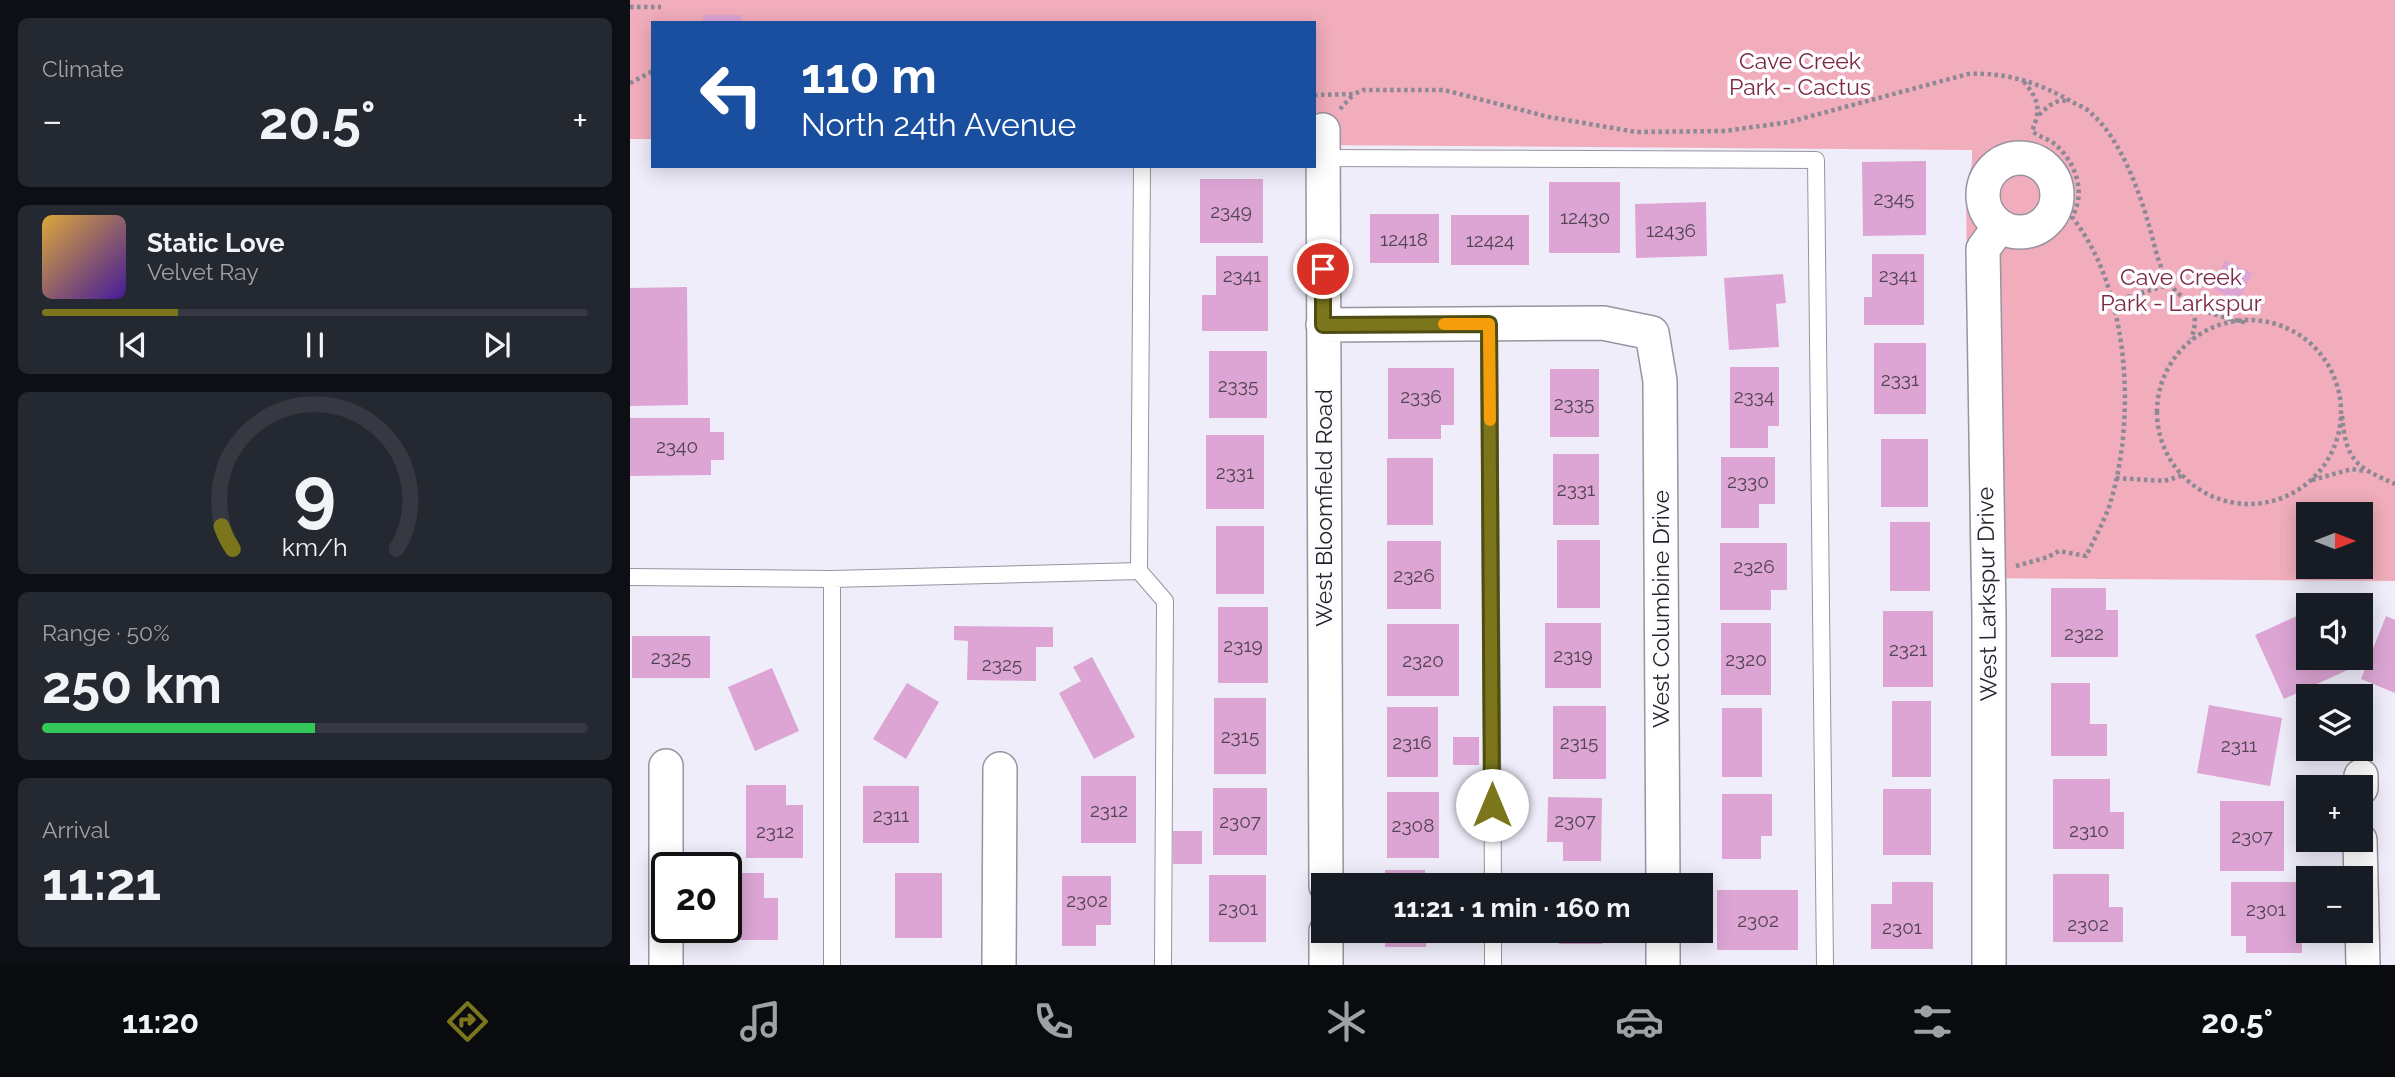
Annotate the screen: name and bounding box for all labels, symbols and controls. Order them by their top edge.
text: 110 m [801,47,937,104]
park label: Cave Creek Park - Cactus [1729,47,1871,100]
icon: left [686,49,777,140]
text: Climate [42,55,124,82]
text: 20.5° [259,90,376,151]
text: − [42,98,62,143]
text: + [572,98,588,143]
text: North 24th Avenue [801,106,1076,143]
house number: 2345 [1874,187,1914,209]
house number: 2349 [1210,200,1252,222]
house number: 12430 [1560,206,1610,228]
house number: 12436 [1646,219,1696,241]
text: Static Love [147,228,285,258]
house number: 12418 [1380,228,1428,250]
house number: 12424 [1466,229,1514,251]
pin [1293,239,1353,299]
icon: arrive [1304,250,1342,288]
text: Velvet Ray [147,258,259,285]
park label: Cave Creek Park - Larkspur [2100,263,2262,316]
house number: 2341 [1223,264,1261,286]
house number: 2341 [1879,264,1917,286]
icon: previous [114,326,152,364]
icon: pause [296,326,334,364]
icon: next [478,326,516,364]
house number: 2331 [1881,368,1919,390]
house number: 2335 [1218,374,1258,396]
house number: 2336 [1400,385,1442,407]
house number: 2334 [1734,385,1774,407]
street label: West Bloomfield Road [1310,389,1337,627]
house number: 2335 [1554,392,1594,414]
house number: 2340 [656,435,698,457]
text: 9 [294,451,336,536]
house number: 2331 [1216,461,1254,483]
house number: 2330 [1727,470,1769,492]
house number: 2331 [1557,478,1595,500]
street label: West Larkspur Drive [1971,487,2002,701]
street label: West Columbine Drive [1647,490,1674,728]
north arrow [2296,502,2373,579]
map controls [2296,502,2373,943]
text: km/h [282,531,348,561]
house number: 2326 [1733,555,1775,577]
house number: 2326 [1393,564,1435,586]
button: sound [2296,593,2373,670]
text: Range · 50% [42,619,170,646]
house number: 2322 [2064,622,2104,644]
house number: 2319 [1223,634,1263,656]
house number: 2321 [1889,638,1927,660]
house number: 2319 [1553,644,1593,666]
house number: 2325 [651,646,691,668]
house number: 2320 [1725,648,1767,670]
house number: 2320 [1402,649,1444,671]
house number: 2325 [982,653,1022,675]
text: 250 km [42,654,222,715]
button: layers [2296,684,2373,761]
house number: 2315 [1221,725,1259,747]
house number: 2316 [1392,731,1432,753]
house number: 2315 [1560,731,1598,753]
house number: 2311 [2221,734,2257,756]
position arrow [1455,768,1529,842]
button: + [2296,775,2373,852]
house number: 2312 [1090,799,1128,821]
house number: 2311 [873,804,909,826]
house number: 2307 [1554,809,1596,831]
house number: 2307 [1219,810,1261,832]
house number: 2308 [1392,814,1434,836]
text: Arrival [42,816,109,843]
house number: 2310 [2069,819,2109,841]
house number: 2312 [756,820,794,842]
house number: 2307 [2231,825,2273,847]
text: 11:21 [42,851,161,912]
speed limit sign: 20 [651,852,742,943]
button: − [2296,866,2373,943]
house number: 2302 [1066,889,1108,911]
text: 11:21 · 1 min · 160 m [1394,893,1630,923]
house number: 2301 [1218,897,1258,919]
house number: 2301 [2246,898,2286,920]
house number: 2302 [1737,909,1779,931]
house number: 2302 [2067,913,2109,935]
house number: 2301 [1882,916,1922,938]
icon: directions [443,997,492,1046]
icon: music [736,997,785,1046]
icon: phone [1029,997,1078,1046]
icon: climate [1322,997,1371,1046]
icon: car [1615,997,1664,1046]
icon: filters [1908,997,1957,1046]
text: 11:20 [122,1003,199,1040]
text: 20.5° [2201,1003,2273,1040]

